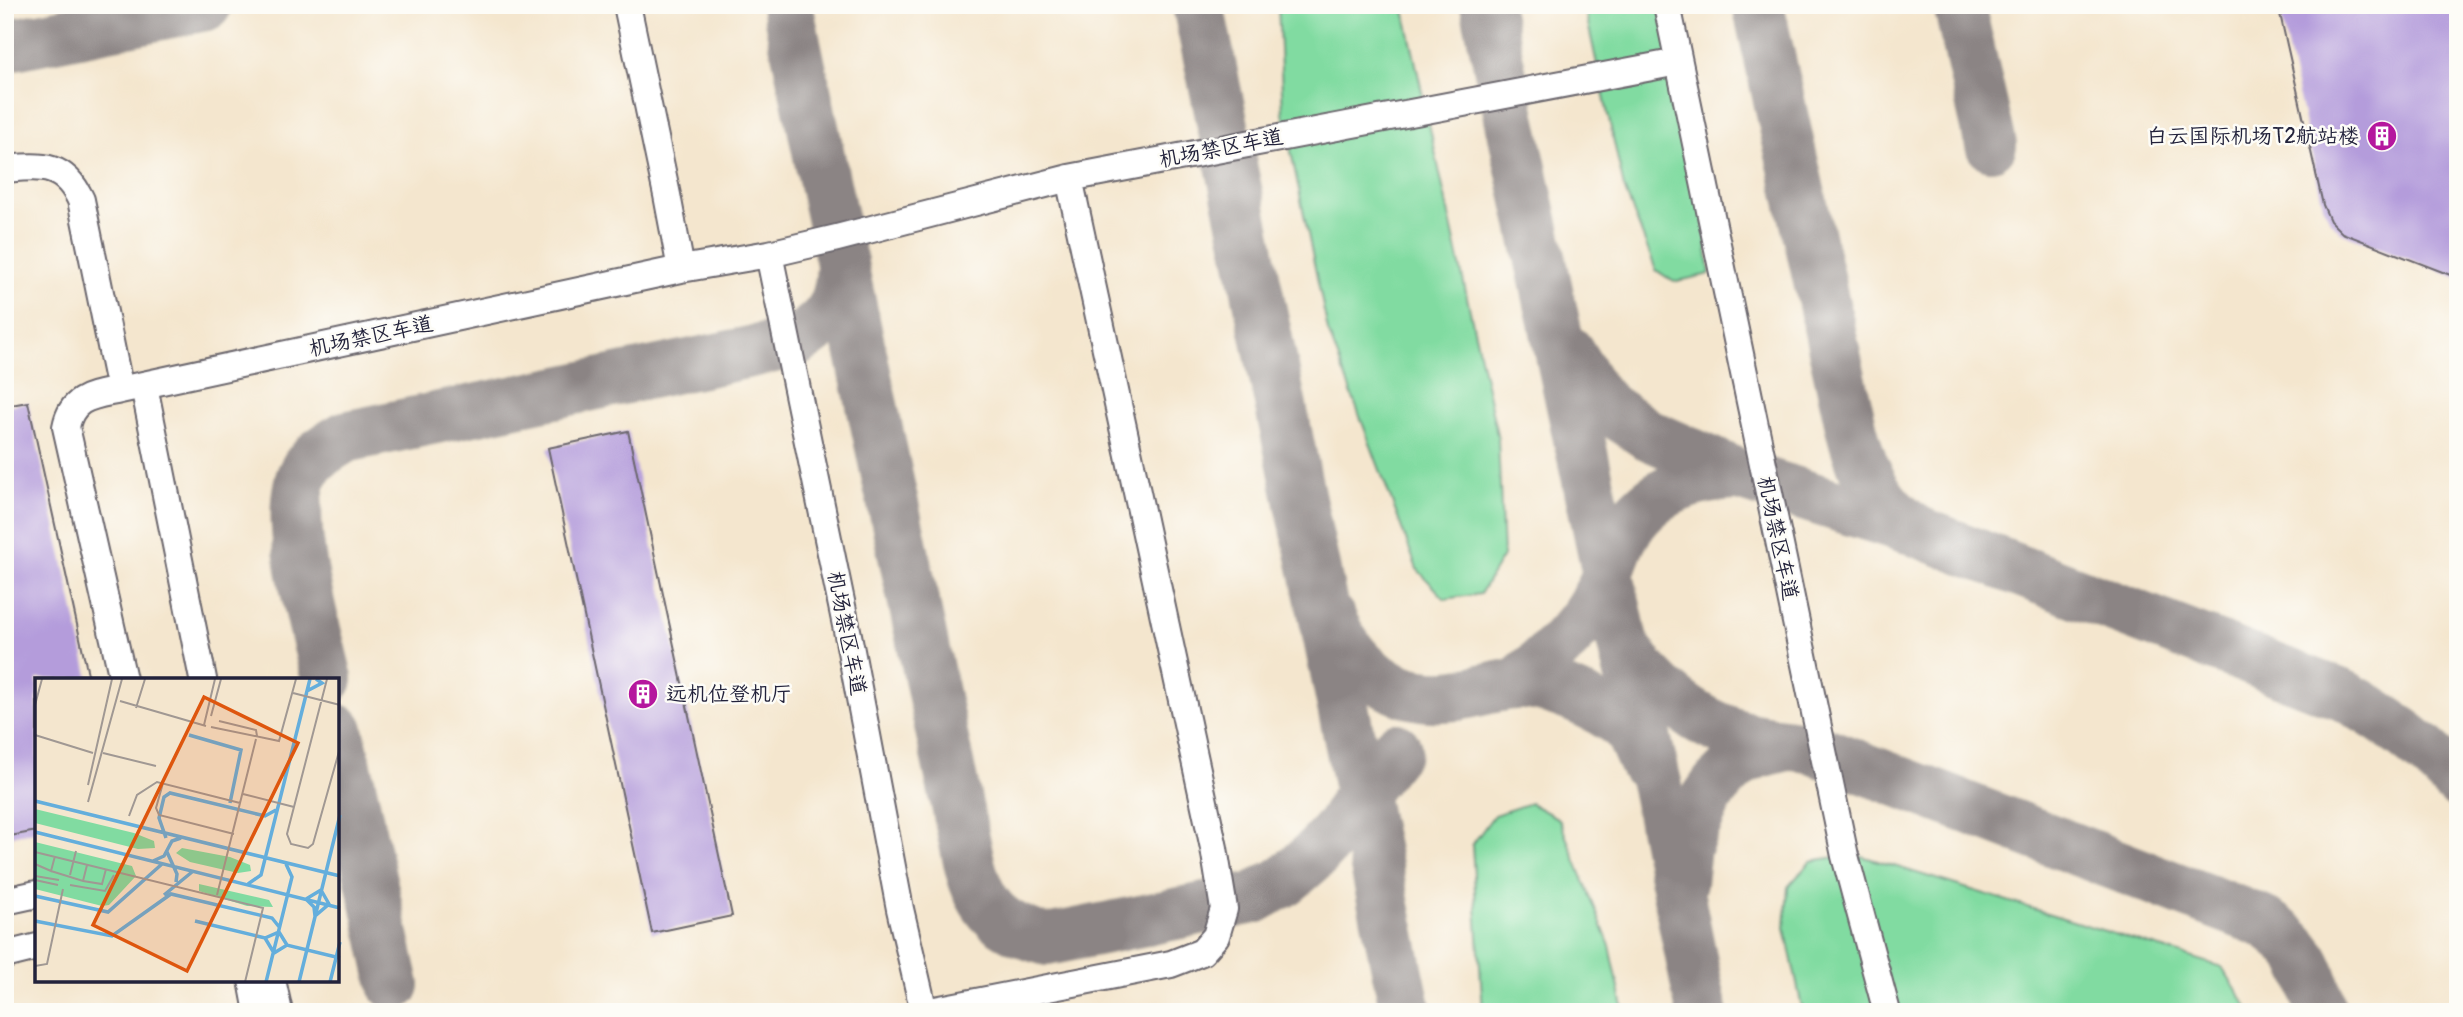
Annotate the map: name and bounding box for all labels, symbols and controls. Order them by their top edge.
building icon: 白云国际机场T2航站楼 [2365,119,2399,153]
street label: 机场禁区车道 [1157,123,1286,174]
place label: 白云国际机场T2航站楼 [2147,123,2359,150]
street label: 机场禁区车道 [307,310,436,363]
street label: 机场禁区车道 [1751,474,1804,603]
street label: 机场禁区车道 [821,569,872,698]
building icon: 远机位登机厅 [626,677,660,711]
inset map [35,678,340,982]
place label: 远机位登机厅 [666,681,792,708]

